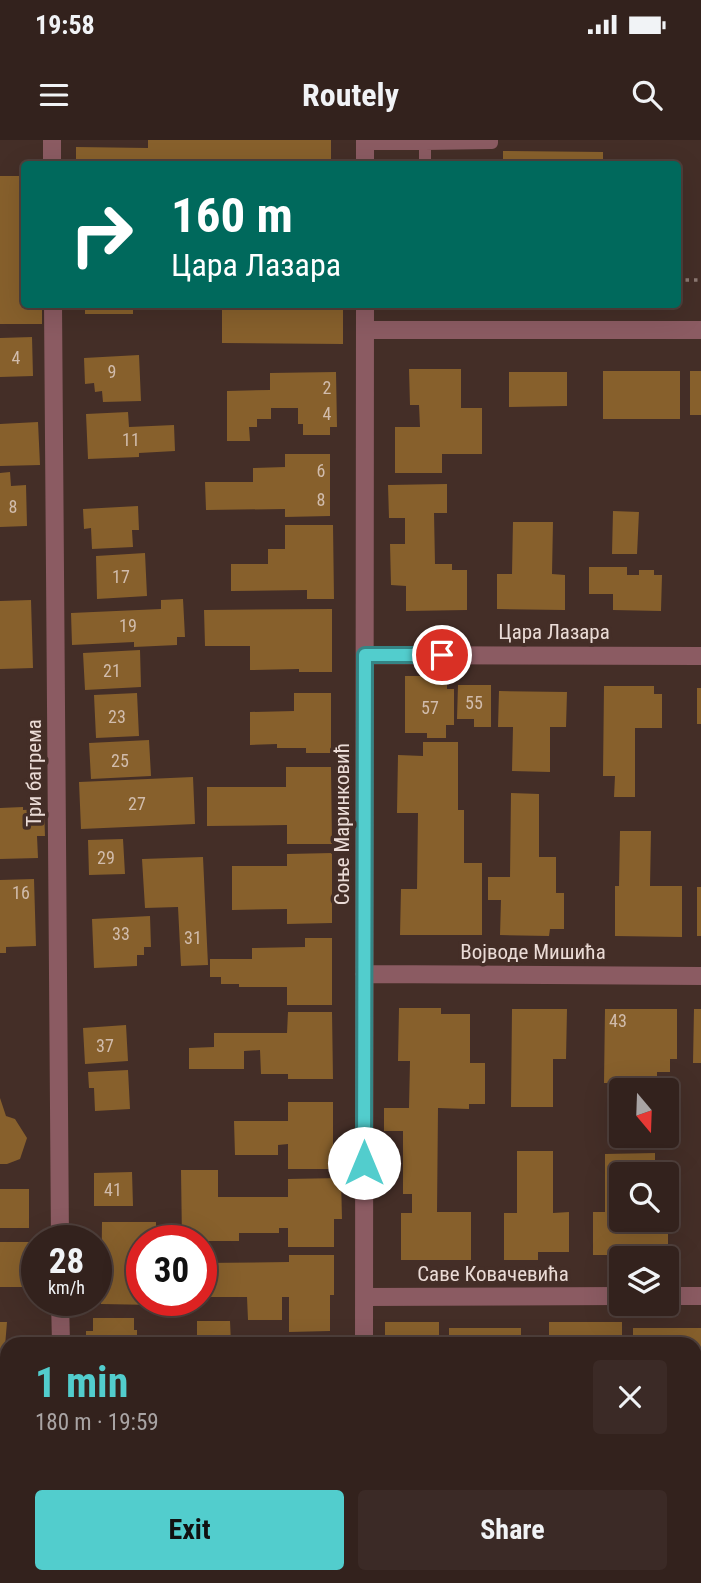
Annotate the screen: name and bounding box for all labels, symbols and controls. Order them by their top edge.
text: 19:58 [35,10,95,40]
icon: menu [35,76,73,114]
text: Routely [302,76,399,114]
icon: search [628,76,666,114]
text: 160 m [171,187,293,244]
icon: right [56,189,147,280]
text: Цара Лазара [171,246,341,284]
house number: 4 [12,347,21,368]
house number: 9 [108,361,116,382]
house number: 2 [323,377,332,398]
house number: 4 [323,403,332,424]
house number: 11 [122,429,140,450]
house number: 6 [317,460,325,481]
house number: 8 [317,489,325,510]
house number: 8 [9,496,17,517]
house number: 17 [112,566,130,587]
house number: 19 [119,615,137,636]
street label: Цара Лазара [498,620,610,644]
pin [412,625,472,685]
icon: arrive [423,636,461,674]
house number: 21 [103,660,121,681]
house number: 55 [465,692,483,713]
house number: 57 [421,697,439,718]
house number: 23 [108,706,126,727]
street label: Три багрема [22,719,46,827]
street label: Соње Маринковић [330,743,354,905]
house number: 25 [111,750,129,771]
house number: 27 [128,793,146,814]
house number: 29 [97,847,115,868]
house number: 16 [12,882,30,903]
house number: 33 [112,923,130,944]
house number: 31 [184,927,202,948]
street label: Војводе Мишића [460,940,606,964]
house number: 43 [609,1010,627,1031]
house number: 37 [96,1035,114,1056]
north arrow [609,1078,679,1148]
map controls [609,1078,679,1316]
position arrow [327,1126,401,1200]
button: search [609,1162,679,1232]
house number: 41 [104,1179,122,1200]
speed limit sign: 30 [126,1225,217,1316]
text: 28 [49,1241,84,1282]
button: layers [609,1246,679,1316]
street label: Саве Ковачевића [417,1262,569,1286]
text: km/h [48,1277,85,1298]
text: 1 min [35,1358,128,1407]
button: close [593,1360,667,1434]
text: 180 m · 19:59 [35,1409,159,1436]
button: Exit [35,1490,344,1570]
button: Share [358,1490,667,1570]

